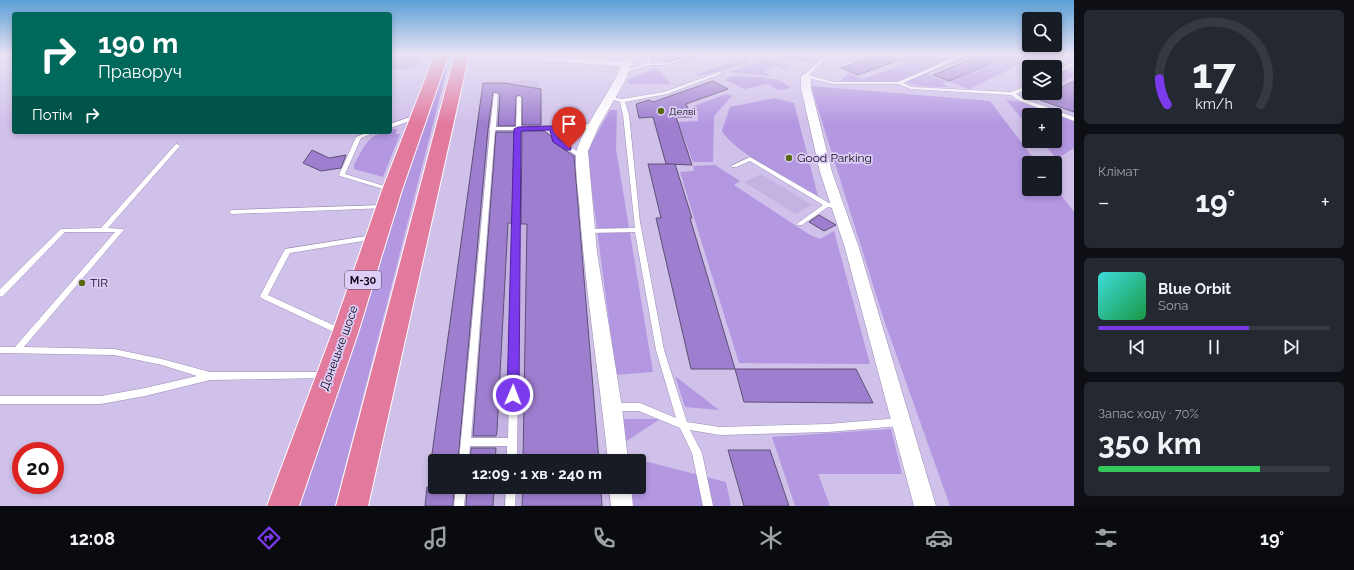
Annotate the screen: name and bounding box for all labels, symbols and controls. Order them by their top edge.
map controls [1022,12,1062,196]
button: search [1022,12,1062,52]
text: 190 m [98,27,178,60]
icon: right [32,28,84,80]
text: 17 [1192,49,1237,98]
button: layers [1022,60,1062,100]
text: Праворуч [98,61,182,82]
text: km/h [1195,96,1233,112]
icon: right [81,104,103,126]
text: Потім [32,106,73,124]
marker: Делві [656,106,666,116]
place label: Делві [669,106,696,117]
pin [552,107,586,148]
button: + [1022,108,1062,148]
icon: arrive [558,113,580,135]
place label: Good Parking [797,151,872,165]
marker: Good Parking [784,153,794,163]
button: − [1022,156,1062,196]
text: Клімат [1098,164,1139,179]
text: 19° [1195,184,1235,219]
text: − [1098,189,1110,215]
text: + [1321,189,1330,215]
road number: М-30 [345,271,381,289]
place label: TIR [90,276,108,290]
marker: TIR [77,278,87,288]
text: Blue Orbit [1158,280,1231,298]
text: Sona [1158,298,1188,313]
street label: Донецьке шосе [317,304,361,392]
icon: previous [1126,336,1148,358]
icon: pause [1203,336,1225,358]
icon: next [1280,336,1302,358]
position arrow [492,374,534,416]
text: Запас ходу · 70% [1098,406,1199,421]
text: 350 km [1098,426,1202,461]
speed limit sign: 20 [12,442,64,494]
text: 12:09 · 1 хв · 240 m [472,465,602,483]
icon: directions [255,524,283,552]
icon: music [422,524,450,552]
icon: phone [590,524,618,552]
icon: climate [757,524,785,552]
icon: car [925,524,953,552]
icon: filters [1092,524,1120,552]
text: 12:08 [70,528,115,549]
text: 19° [1260,528,1284,549]

